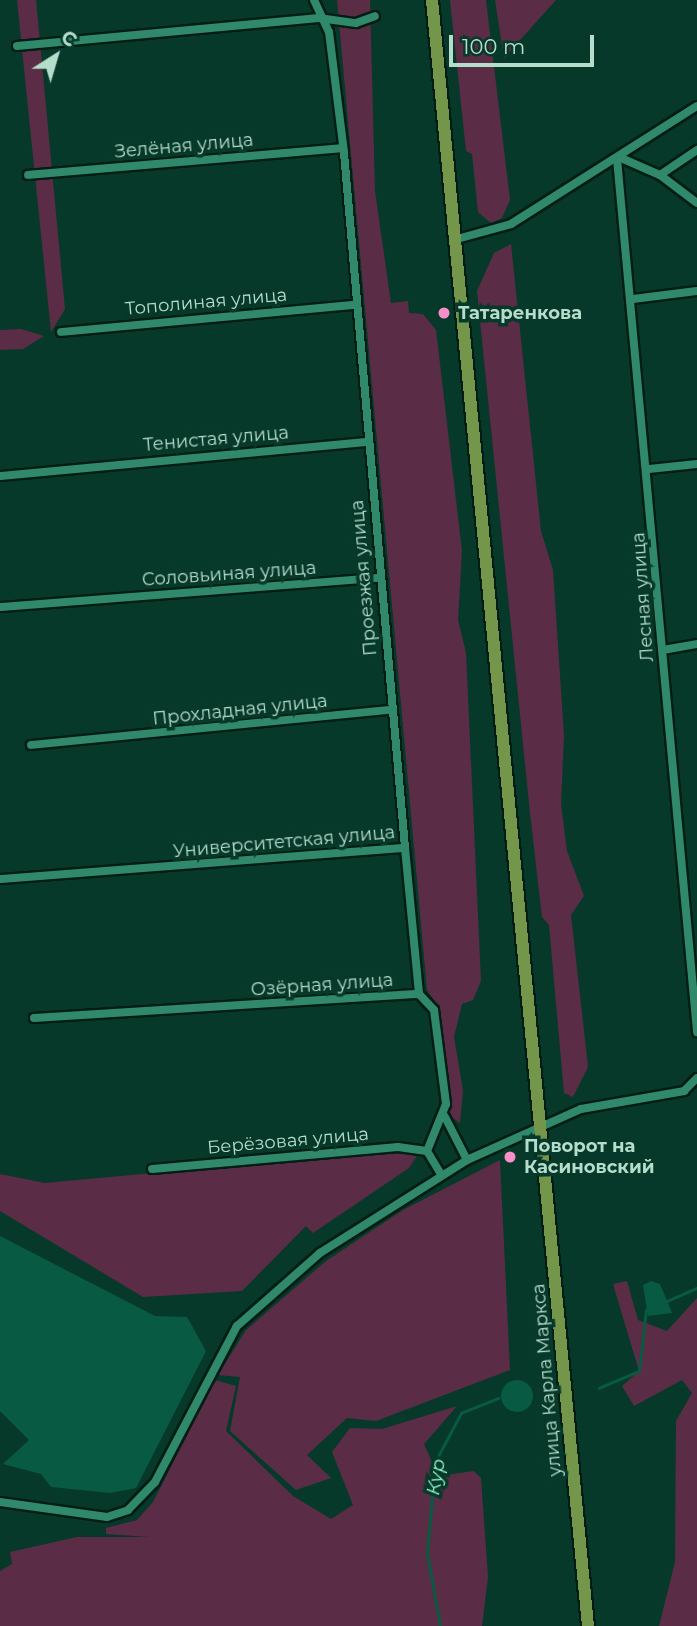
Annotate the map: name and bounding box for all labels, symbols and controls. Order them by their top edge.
north arrow [21,21,91,91]
scale bar [452,21,597,65]
text: С [57,25,81,52]
text: 100 m [462,34,525,59]
street label: Зелёная улица [114,129,254,163]
street label: Тополиная улица [124,284,288,320]
place label: Татаренкова [458,302,582,324]
marker: Татаренкова [436,305,452,321]
street label: Тенистая улица [142,422,290,456]
street label: Проезжая улица [346,499,382,657]
street label: Лесная улица [628,531,658,663]
street label: Соловьиная улица [141,557,317,591]
street label: Прохладная улица [151,690,329,730]
street label: Университетская улица [172,822,396,862]
street label: Озёрная улица [250,969,394,1001]
street label: Берёзовая улица [206,1123,370,1159]
place label: Поворот на Касиновский [524,1136,654,1178]
marker: Поворот на Касиновский [502,1149,518,1165]
street label: улица Карла Маркса [528,1283,566,1477]
water label: Кур [422,1457,450,1497]

